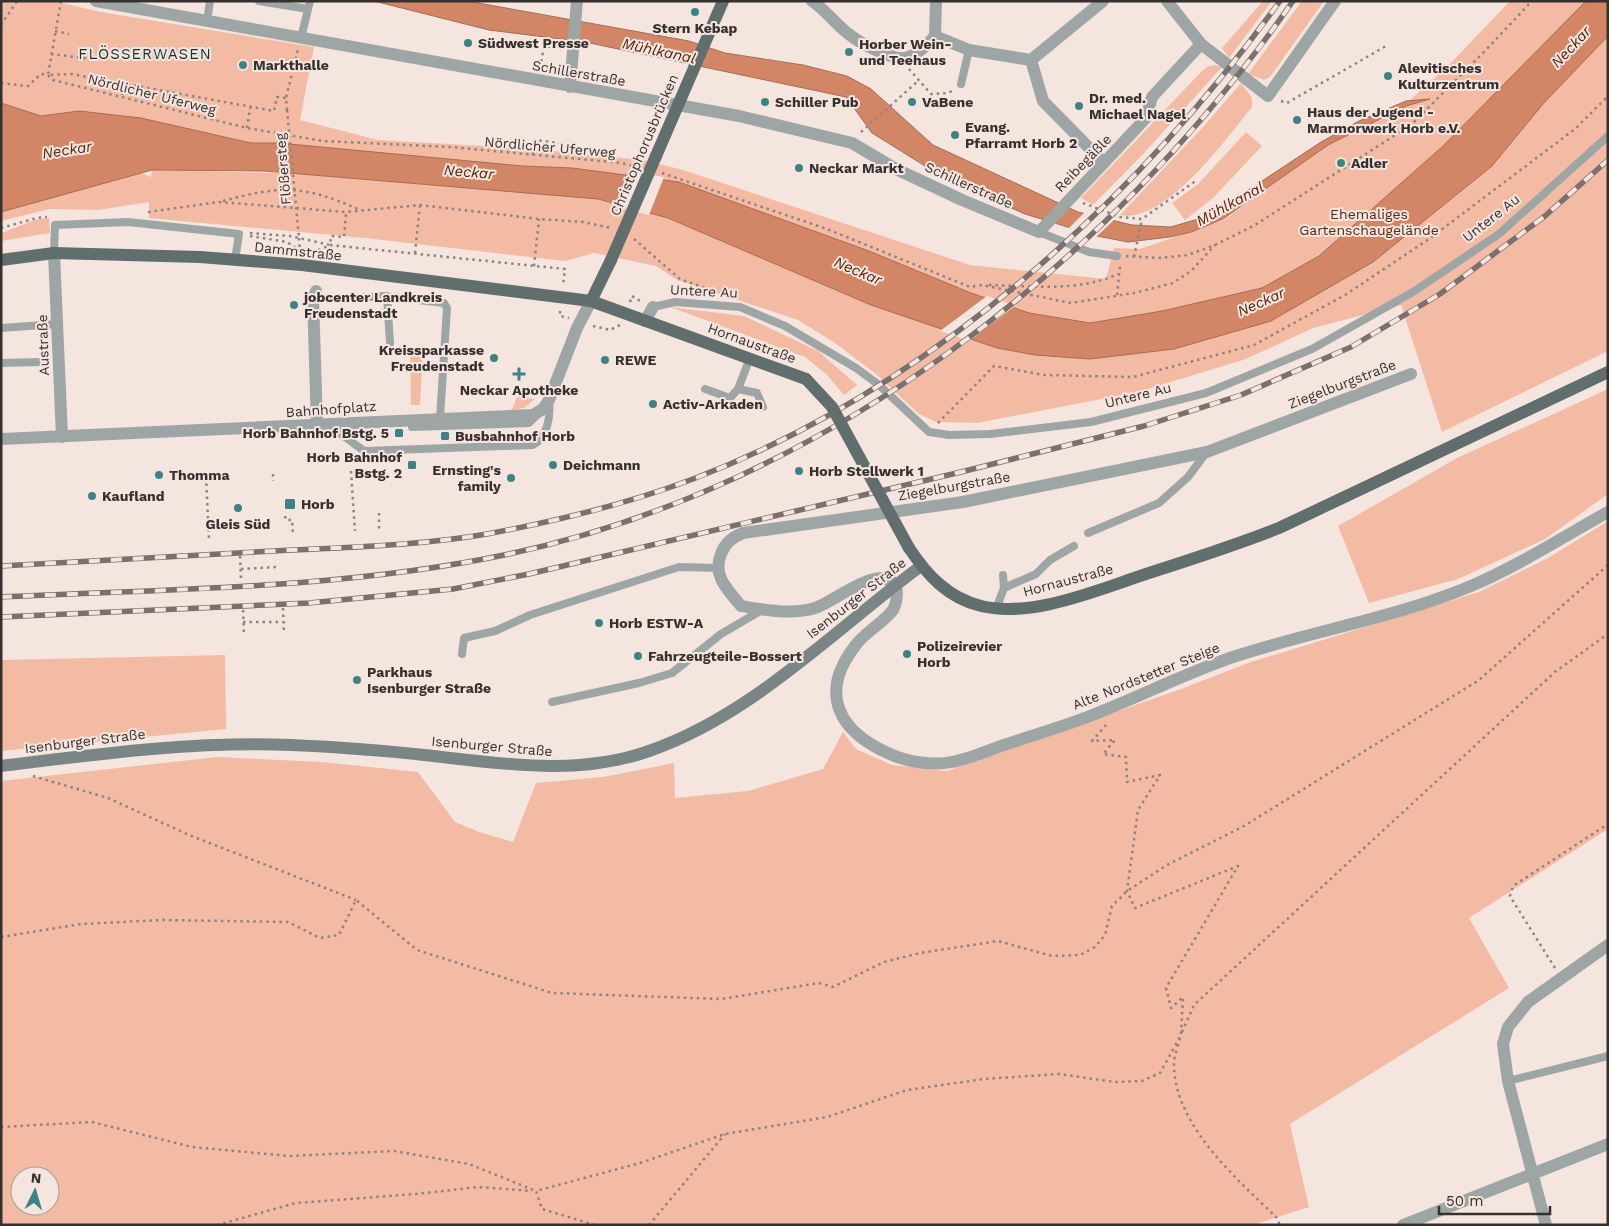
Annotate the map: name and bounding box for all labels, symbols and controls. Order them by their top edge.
marker: Stern Kebap [689,6,701,18]
place label: Stern Kebap [653,20,738,36]
water label: Neckar [1547,22,1595,71]
water label: Mühlkanal [621,34,698,68]
place label: Südwest Presse [478,35,589,51]
place label: Horber Wein- und Teehaus [859,36,952,68]
marker: Südwest Presse [462,37,474,49]
district label: FLÖSSERWASEN [78,45,212,63]
marker: Horber Wein- und Teehaus [843,46,855,58]
place label: Markthalle [253,57,329,73]
street label: Schillerstraße [531,57,627,89]
marker: Markthalle [237,59,249,71]
place label: Alevitisches Kulturzentrum [1398,60,1499,92]
street label: Nördlicher Uferweg [86,70,218,118]
marker: Alevitisches Kulturzentrum [1382,70,1394,82]
street label: Christophorusbrücken [607,72,681,218]
place label: Dr. med. Michael Nagel [1089,90,1186,122]
place label: Schiller Pub [775,94,859,110]
place label: VaBene [922,94,973,110]
marker: Schiller Pub [759,96,771,108]
marker: VaBene [906,96,918,108]
marker: Dr. med. Michael Nagel [1073,100,1085,112]
place label: Haus der Jugend - Marmorwerk Horb e.V. [1307,104,1461,136]
marker: Haus der Jugend - Marmorwerk Horb e.V. [1291,114,1303,126]
place label: Evang. Pfarramt Horb 2 [965,119,1077,151]
marker: Evang. Pfarramt Horb 2 [949,129,961,141]
street label: Reibegäßle [1052,131,1114,195]
street label: Flößersteg [272,132,294,206]
street label: Nördlicher Uferweg [484,133,617,161]
water label: Neckar [41,137,94,163]
place label: Adler [1351,155,1388,171]
marker: Adler [1335,157,1347,169]
street label: Schillerstraße [923,158,1015,212]
place label: Neckar Markt [809,160,904,176]
water label: Neckar [443,161,496,183]
marker: Neckar Markt [793,162,805,174]
water label: Mühlkanal [1193,178,1267,230]
street label: Untere Au [1459,191,1523,245]
park label: Ehemaliges Gartenschaugelände [1299,206,1439,238]
street label: Dammstraße [253,238,343,264]
water label: Neckar [831,253,886,290]
street label: Untere Au [670,281,738,301]
water label: Neckar [1234,283,1289,320]
place label: jobcenter Landkreis Freudenstadt [302,289,443,321]
marker: jobcenter Landkreis Freudenstadt [288,299,300,311]
street label: Austraße [34,314,52,376]
street label: Hornaustraße [706,320,798,366]
place label: Kreissparkasse Freudenstadt [379,342,484,374]
marker: Kreissparkasse Freudenstadt [488,352,500,364]
place label: REWE [615,352,656,368]
marker: REWE [599,354,611,366]
street label: Ziegelburgstraße [1286,356,1398,412]
marker: Neckar Apotheke [513,368,525,380]
street label: Untere Au [1103,379,1173,411]
place label: Neckar Apotheke [460,382,578,398]
place label: Activ-Arkaden [663,396,763,412]
street label: Bahnhofplatz [285,398,377,420]
marker: Activ-Arkaden [647,398,659,410]
place label: Horb Bahnhof Bstg. 5 [243,425,389,441]
marker: Horb Bahnhof Bstg. 5 [393,427,405,439]
place label: Busbahnhof Horb [455,428,575,444]
marker: Busbahnhof Horb [439,430,451,442]
place label: Horb Bahnhof Bstg. 2 [307,449,402,481]
place label: Deichmann [563,457,641,473]
marker: Horb Bahnhof Bstg. 2 [406,459,418,471]
marker: Deichmann [547,459,559,471]
place label: Ernsting's family [432,462,502,494]
place label: Horb Stellwerk 1 [809,463,924,479]
marker: Horb Stellwerk 1 [793,465,805,477]
place label: Thomma [169,467,230,483]
street label: Ziegelburgstraße [896,468,1012,504]
marker: Thomma [153,469,165,481]
marker: Ernsting's family [505,472,517,484]
place label: Kaufland [102,488,164,504]
marker: Kaufland [86,490,98,502]
place label: Horb [301,496,335,512]
marker: Horb [283,497,297,511]
marker: Gleis Süd [232,502,244,514]
place label: Gleis Süd [206,516,270,532]
street label: Isenburger Straße [803,554,909,642]
street label: Hornaustraße [1021,560,1115,600]
place label: Horb ESTW-A [609,615,704,631]
marker: Horb ESTW-A [593,617,605,629]
place label: Polizeirevier Horb [917,638,1002,670]
street label: Alte Nordstetter Steige [1070,639,1222,713]
place label: Fahrzeugteile-Bossert [648,648,802,664]
marker: Polizeirevier Horb [901,648,913,660]
marker: Fahrzeugteile-Bossert [632,650,644,662]
place label: Parkhaus Isenburger Straße [367,664,491,696]
marker: Parkhaus Isenburger Straße [351,674,363,686]
street label: Isenburger Straße [24,726,146,756]
street label: Isenburger Straße [431,733,553,759]
north arrow [10,1166,60,1216]
text: N [30,1170,42,1186]
scale bar [1439,1184,1550,1216]
text: 50 m [1446,1192,1483,1210]

